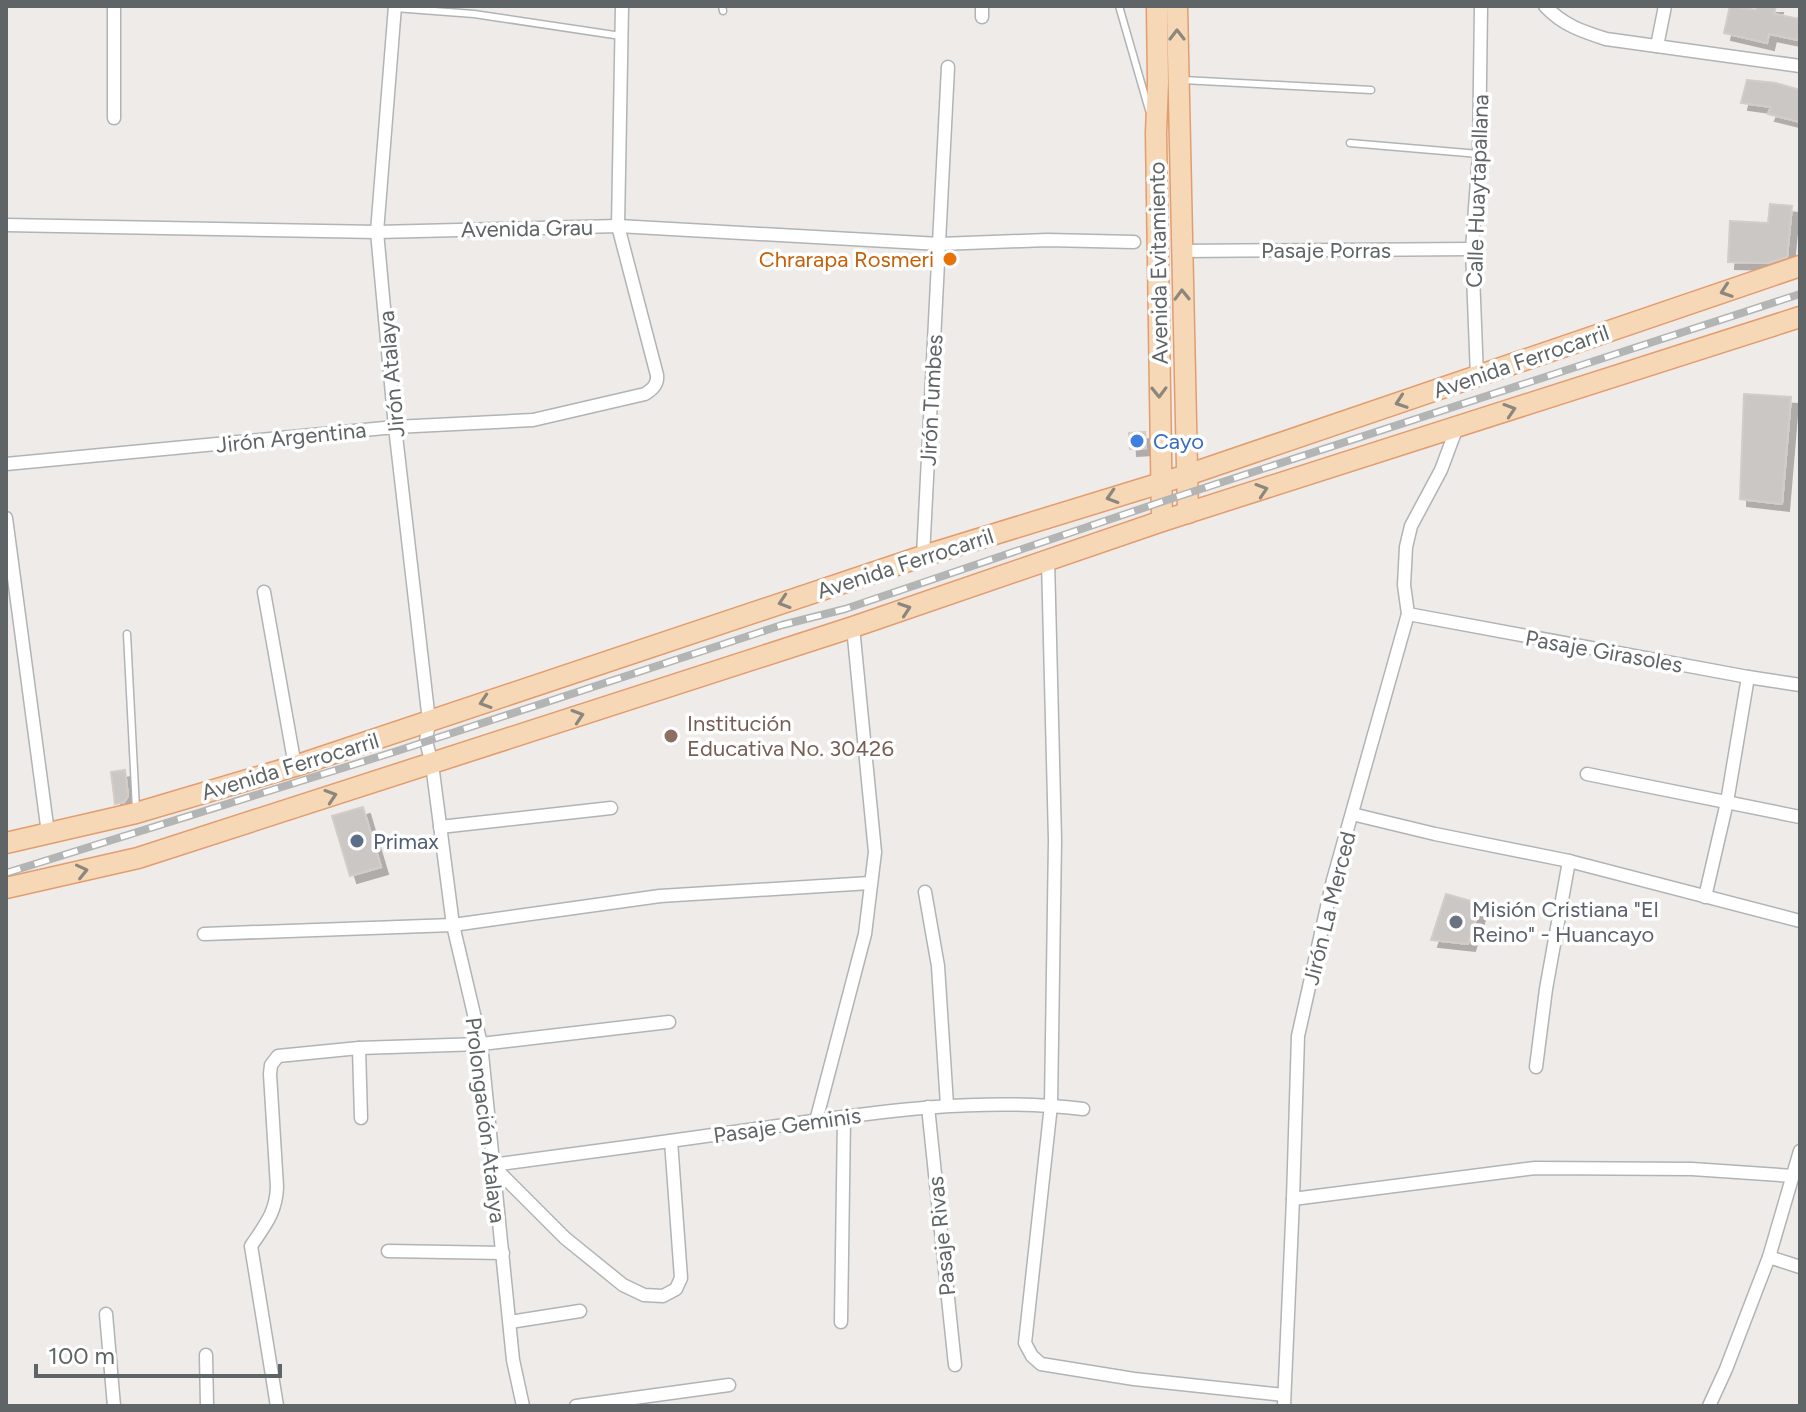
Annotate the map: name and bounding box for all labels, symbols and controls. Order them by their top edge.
one-way arrow [1168,28,1186,41]
street label: Calle Huaytapallana [1461,94,1494,288]
street label: Avenida Evitamiento [1143,161,1174,365]
street label: Avenida Grau [461,214,593,243]
street label: Pasaje Porras [1261,237,1391,264]
place label: Chrarapa Rosmeri [759,246,934,273]
marker: Chrarapa Rosmeri [941,250,959,268]
one-way arrow [1720,281,1734,297]
one-way arrow [1174,288,1191,301]
street label: Jirón Atalaya [373,309,410,438]
street label: Avenida Ferrocarril [1430,319,1613,404]
street label: Jirón Tumbes [915,334,948,466]
one-way arrow [1151,386,1168,399]
one-way arrow [1394,392,1408,408]
one-way arrow [1503,403,1516,419]
street label: Jirón Argentina [215,416,367,459]
place label: Cayo [1153,428,1204,455]
marker: Cayo [1128,432,1146,450]
one-way arrow [1255,483,1269,499]
one-way arrow [1105,488,1119,504]
street label: Avenida Ferrocarril [813,522,997,605]
one-way arrow [778,593,792,609]
one-way arrow [897,603,911,619]
street label: Pasaje Girasoles [1523,624,1685,679]
one-way arrow [478,693,492,709]
one-way arrow [571,710,585,726]
place label: Institución Educativa No. 30426 [687,710,894,762]
street label: Avenida Ferrocarril [198,727,382,806]
marker: Institución Educativa No. 30426 [662,727,680,745]
one-way arrow [323,790,337,806]
place label: Primax [373,828,439,855]
street label: Jirón La Merced [1297,829,1362,988]
marker: Primax [348,832,366,850]
one-way arrow [75,863,88,880]
place label: Misión Cristiana "El Reino" - Huancayo [1472,896,1659,948]
marker: Misión Cristiana "El Reino" - Huancayo [1447,913,1465,931]
street label: Prolongación Atalaya [459,1016,512,1225]
street label: Pasaje Geminis [712,1102,863,1149]
street label: Pasaje Rivas [922,1175,961,1297]
scale bar [36,1328,280,1378]
text: 100 m [48,1341,115,1370]

